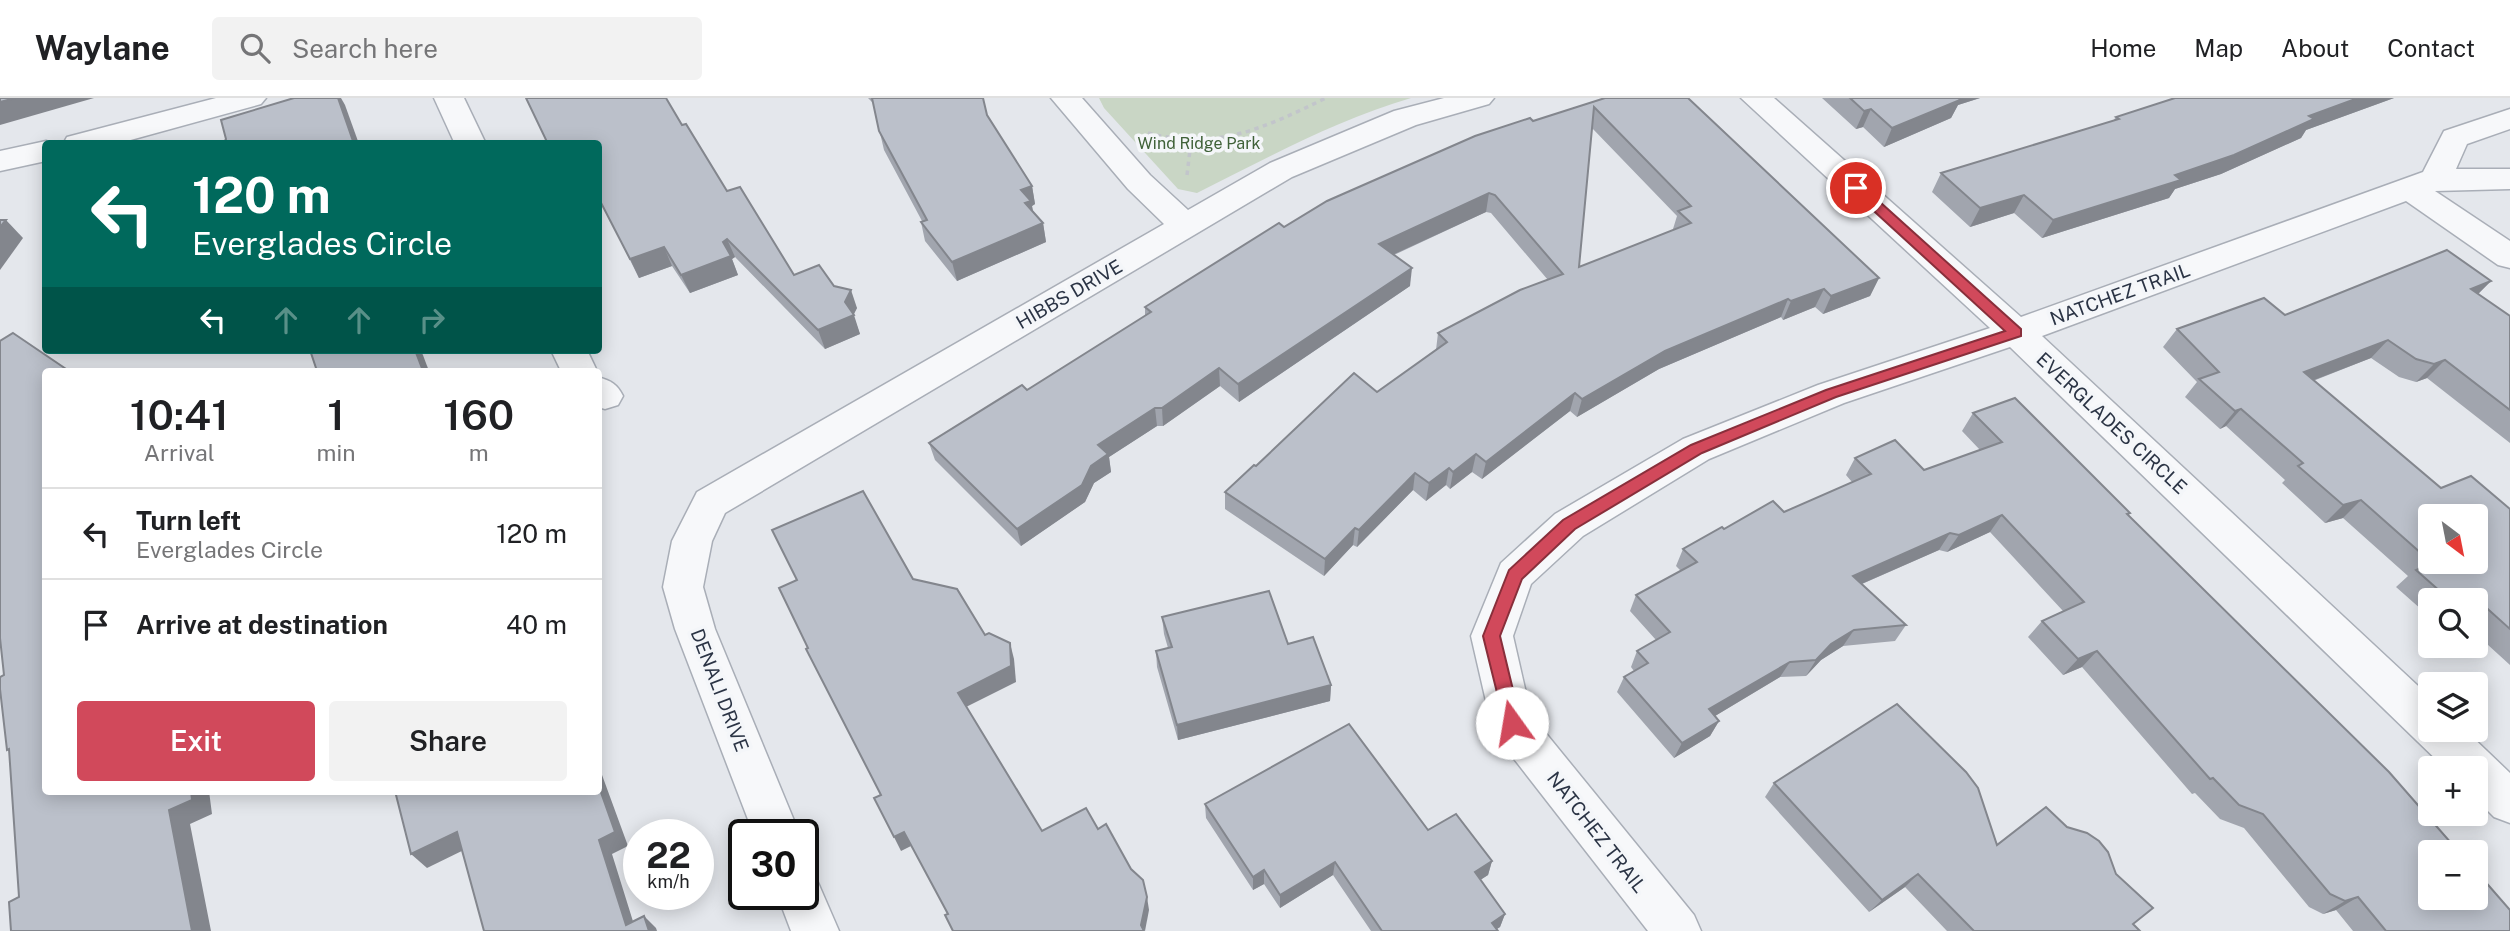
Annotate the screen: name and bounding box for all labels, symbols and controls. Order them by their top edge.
search box [212,17,702,80]
text: Waylane [35,29,170,67]
icon: search [236,29,274,67]
text: Search here [292,33,438,64]
text: Home [2090,34,2156,62]
text: Map [2194,34,2243,62]
text: About [2281,34,2349,62]
text: Contact [2387,34,2475,62]
park label: Wind Ridge Park [1138,134,1260,153]
pin [1826,158,1886,218]
text: 120 m [192,166,331,224]
icon: left [77,168,168,259]
icon: arrive [1837,169,1875,207]
text: Everglades Circle [192,225,452,262]
street label: HIBBS DRIVE [1012,255,1126,333]
street label: NATCHEZ TRAIL [2047,258,2193,330]
icon: left [194,301,232,339]
icon: ahead [267,301,305,339]
icon: ahead [340,301,378,339]
icon: right [413,301,451,339]
street label: EVERGLADES CIRCLE [2032,348,2192,498]
text: 10:41 [130,390,229,439]
text: 1 [327,390,345,439]
text: 160 [443,390,514,439]
text: Arrival [144,439,215,466]
text: min [317,439,356,466]
text: m [469,439,489,466]
north arrow [2418,504,2488,574]
map controls [2418,504,2488,910]
text: Turn left [136,505,241,536]
icon: left [77,515,115,553]
text: 120 m [496,518,567,549]
text: Everglades Circle [136,536,323,563]
button: search [2418,588,2488,658]
icon: arrive [77,606,115,644]
text: Arrive at destination [136,609,388,640]
text: 40 m [506,609,567,640]
street label: DENALI DRIVE [686,625,754,755]
button: layers [2418,672,2488,742]
position arrow [1475,686,1549,760]
button: Exit [77,701,315,781]
button: Share [329,701,567,781]
button: + [2418,756,2488,826]
street label: NATCHEZ TRAIL [1543,767,1651,897]
speed limit sign: 30 [728,819,819,910]
text: 22 [646,835,691,876]
button: − [2418,840,2488,910]
text: km/h [647,871,690,892]

